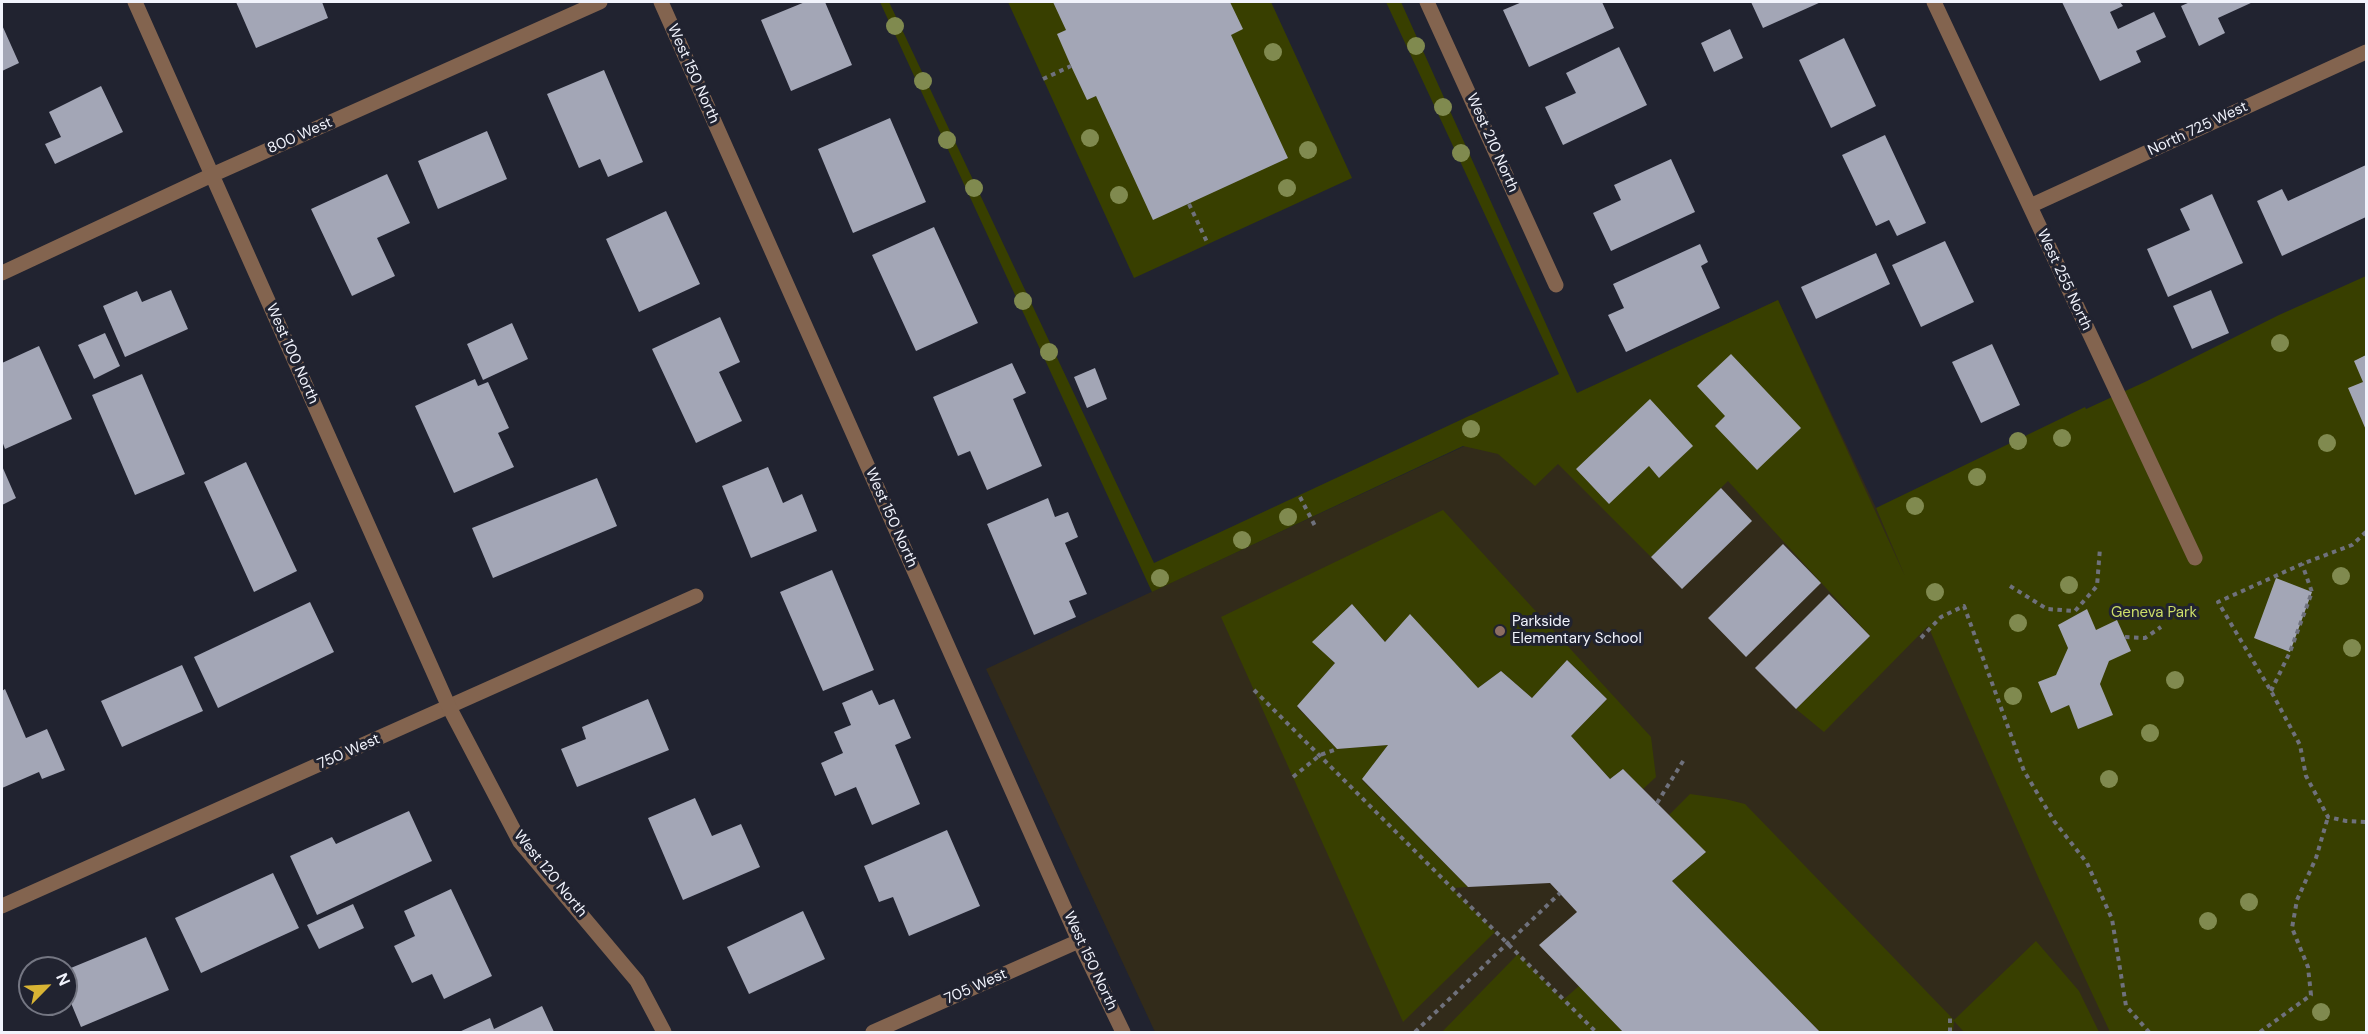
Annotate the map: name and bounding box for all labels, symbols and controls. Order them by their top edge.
street label: West 150 North [663,22,723,126]
street label: West 210 North [1462,91,1522,195]
street label: North 725 West [2145,98,2251,160]
street label: 800 West [265,114,335,158]
street label: West 255 North [2033,227,2095,333]
street label: West 100 North [262,301,322,407]
street label: West 150 North [861,466,921,570]
park label: Geneva Park [2111,604,2197,622]
place label: Parkside Elementary School [1512,613,1642,648]
marker: Parkside Elementary School [1493,624,1507,638]
street label: 750 West [315,730,383,774]
street label: West 120 North [510,827,590,921]
street label: West 150 North [1059,909,1121,1013]
north arrow [18,956,78,1016]
street label: 705 West [942,965,1010,1009]
text: N [51,970,75,989]

